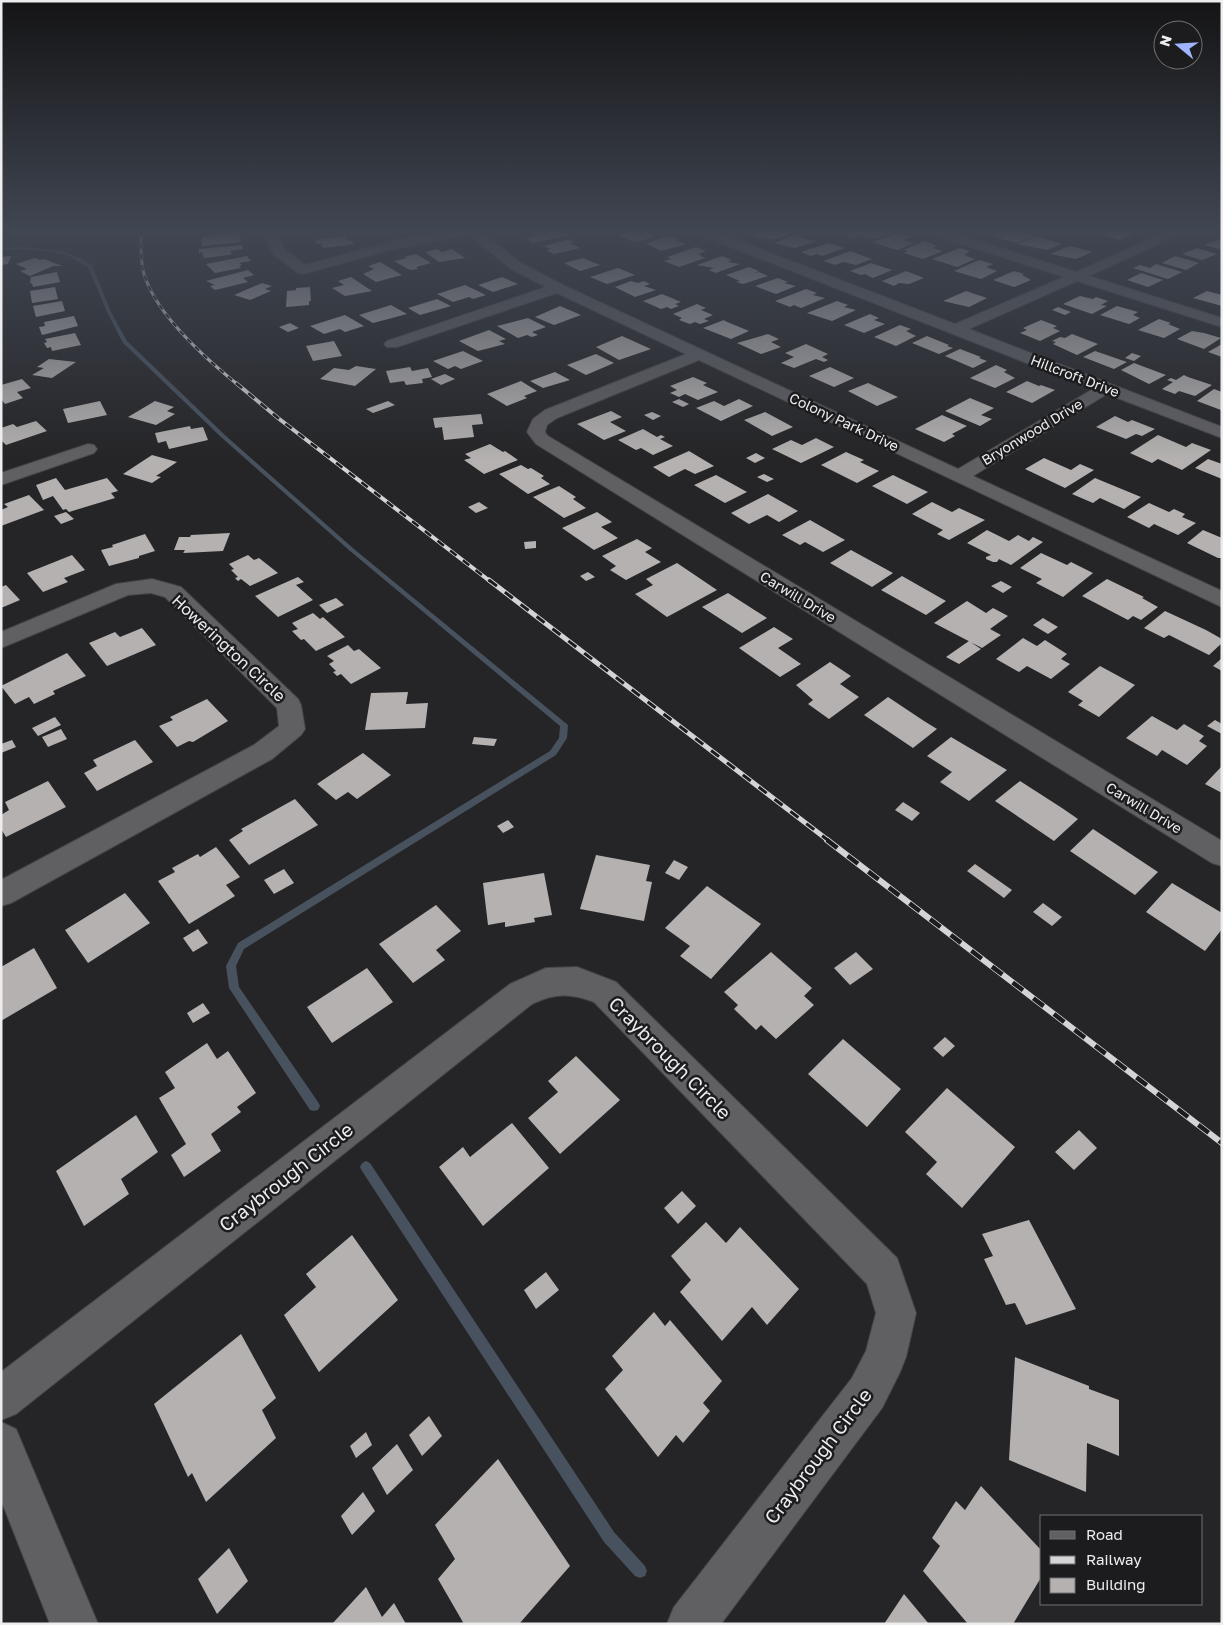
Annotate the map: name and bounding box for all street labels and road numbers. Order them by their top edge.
street label: Hillcroft Drive [1029,351,1122,400]
street label: Colony Park Drive [787,389,902,454]
street label: Bryonwood Drive [978,395,1085,468]
street label: Carwill Drive [757,567,839,626]
street label: Howerington Circle [168,590,290,706]
street label: Carwill Drive [1103,778,1185,837]
street label: Craybrough Circle [604,992,736,1124]
street label: Craybrough Circle [214,1117,357,1236]
street label: Craybrough Circle [759,1383,876,1528]

